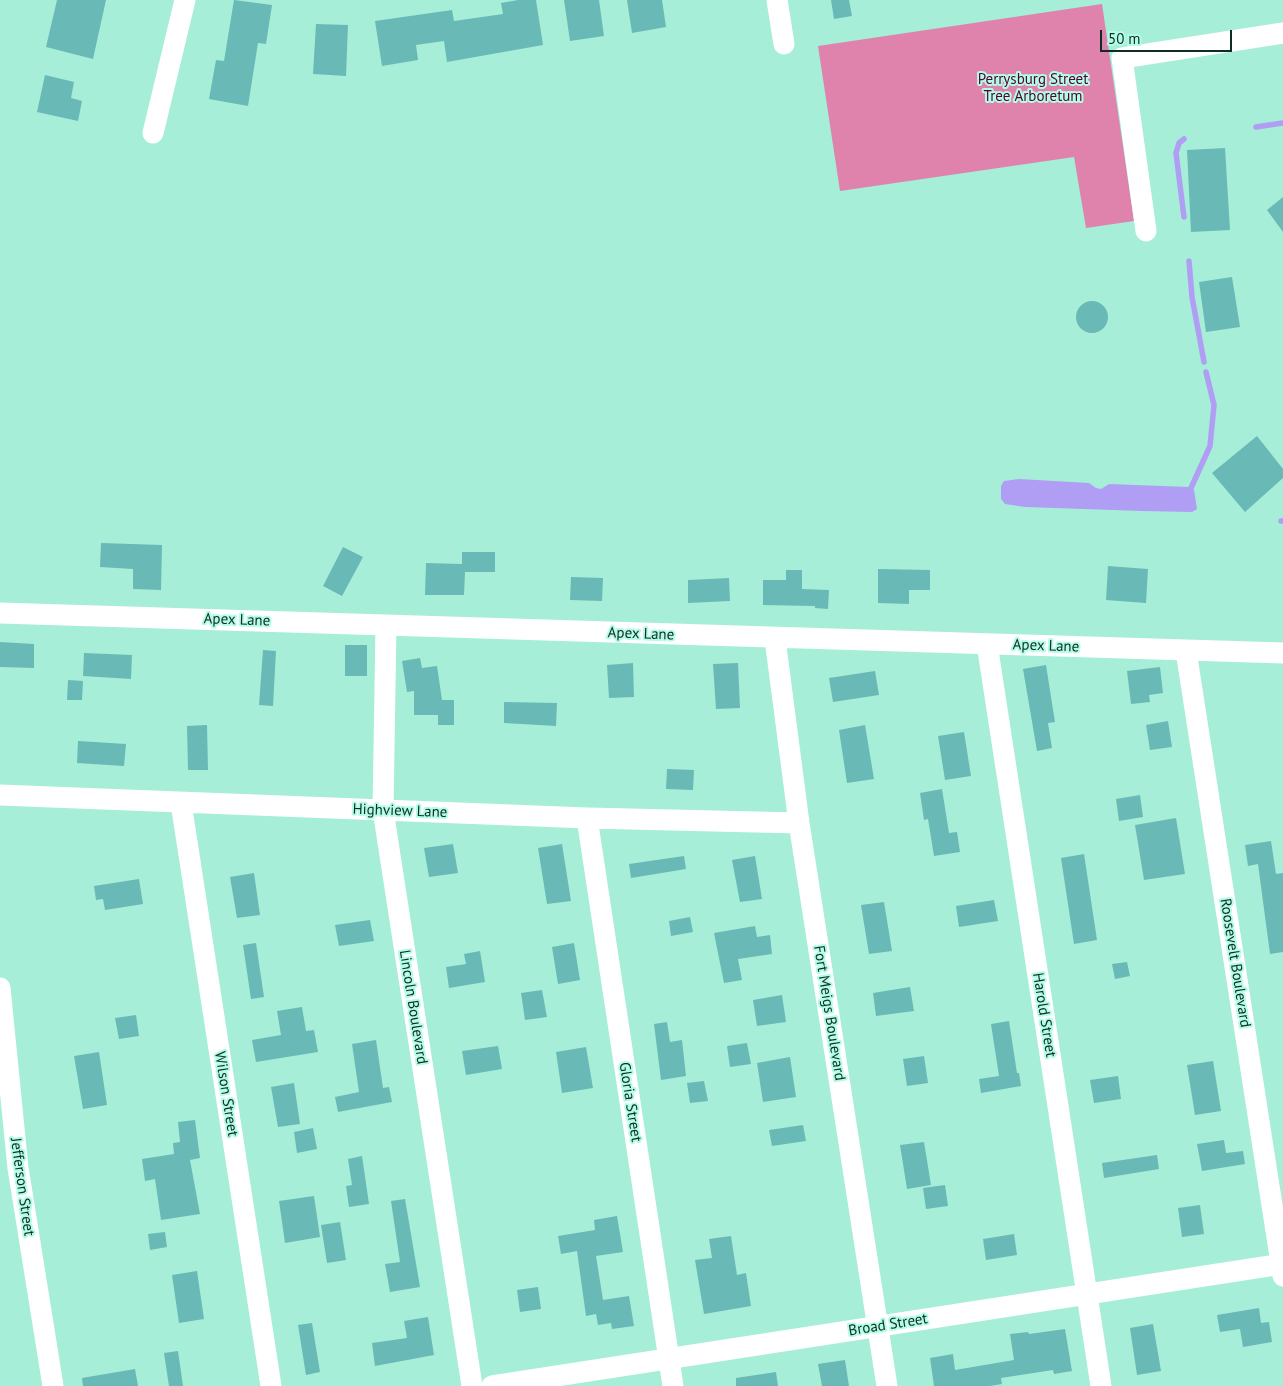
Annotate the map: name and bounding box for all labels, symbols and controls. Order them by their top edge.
scale bar [1103,20,1236,52]
text: 50 m [1108,29,1141,48]
park label: Perrysburg Street Tree Arboretum [978,71,1088,106]
street label: Apex Lane [203,610,271,630]
street label: Apex Lane [607,624,675,644]
street label: Apex Lane [1012,636,1080,656]
street label: Highview Lane [352,800,448,822]
street label: Roosevelt Boulevard [1216,897,1254,1029]
street label: Fort Meigs Boulevard [809,944,849,1082]
street label: Lincoln Boulevard [395,949,431,1065]
street label: Harold Street [1028,971,1060,1059]
street label: Wilson Street [210,1050,242,1138]
street label: Gloria Street [615,1061,645,1143]
street label: Jefferson Street [6,1137,38,1237]
street label: Broad Street [847,1310,929,1340]

